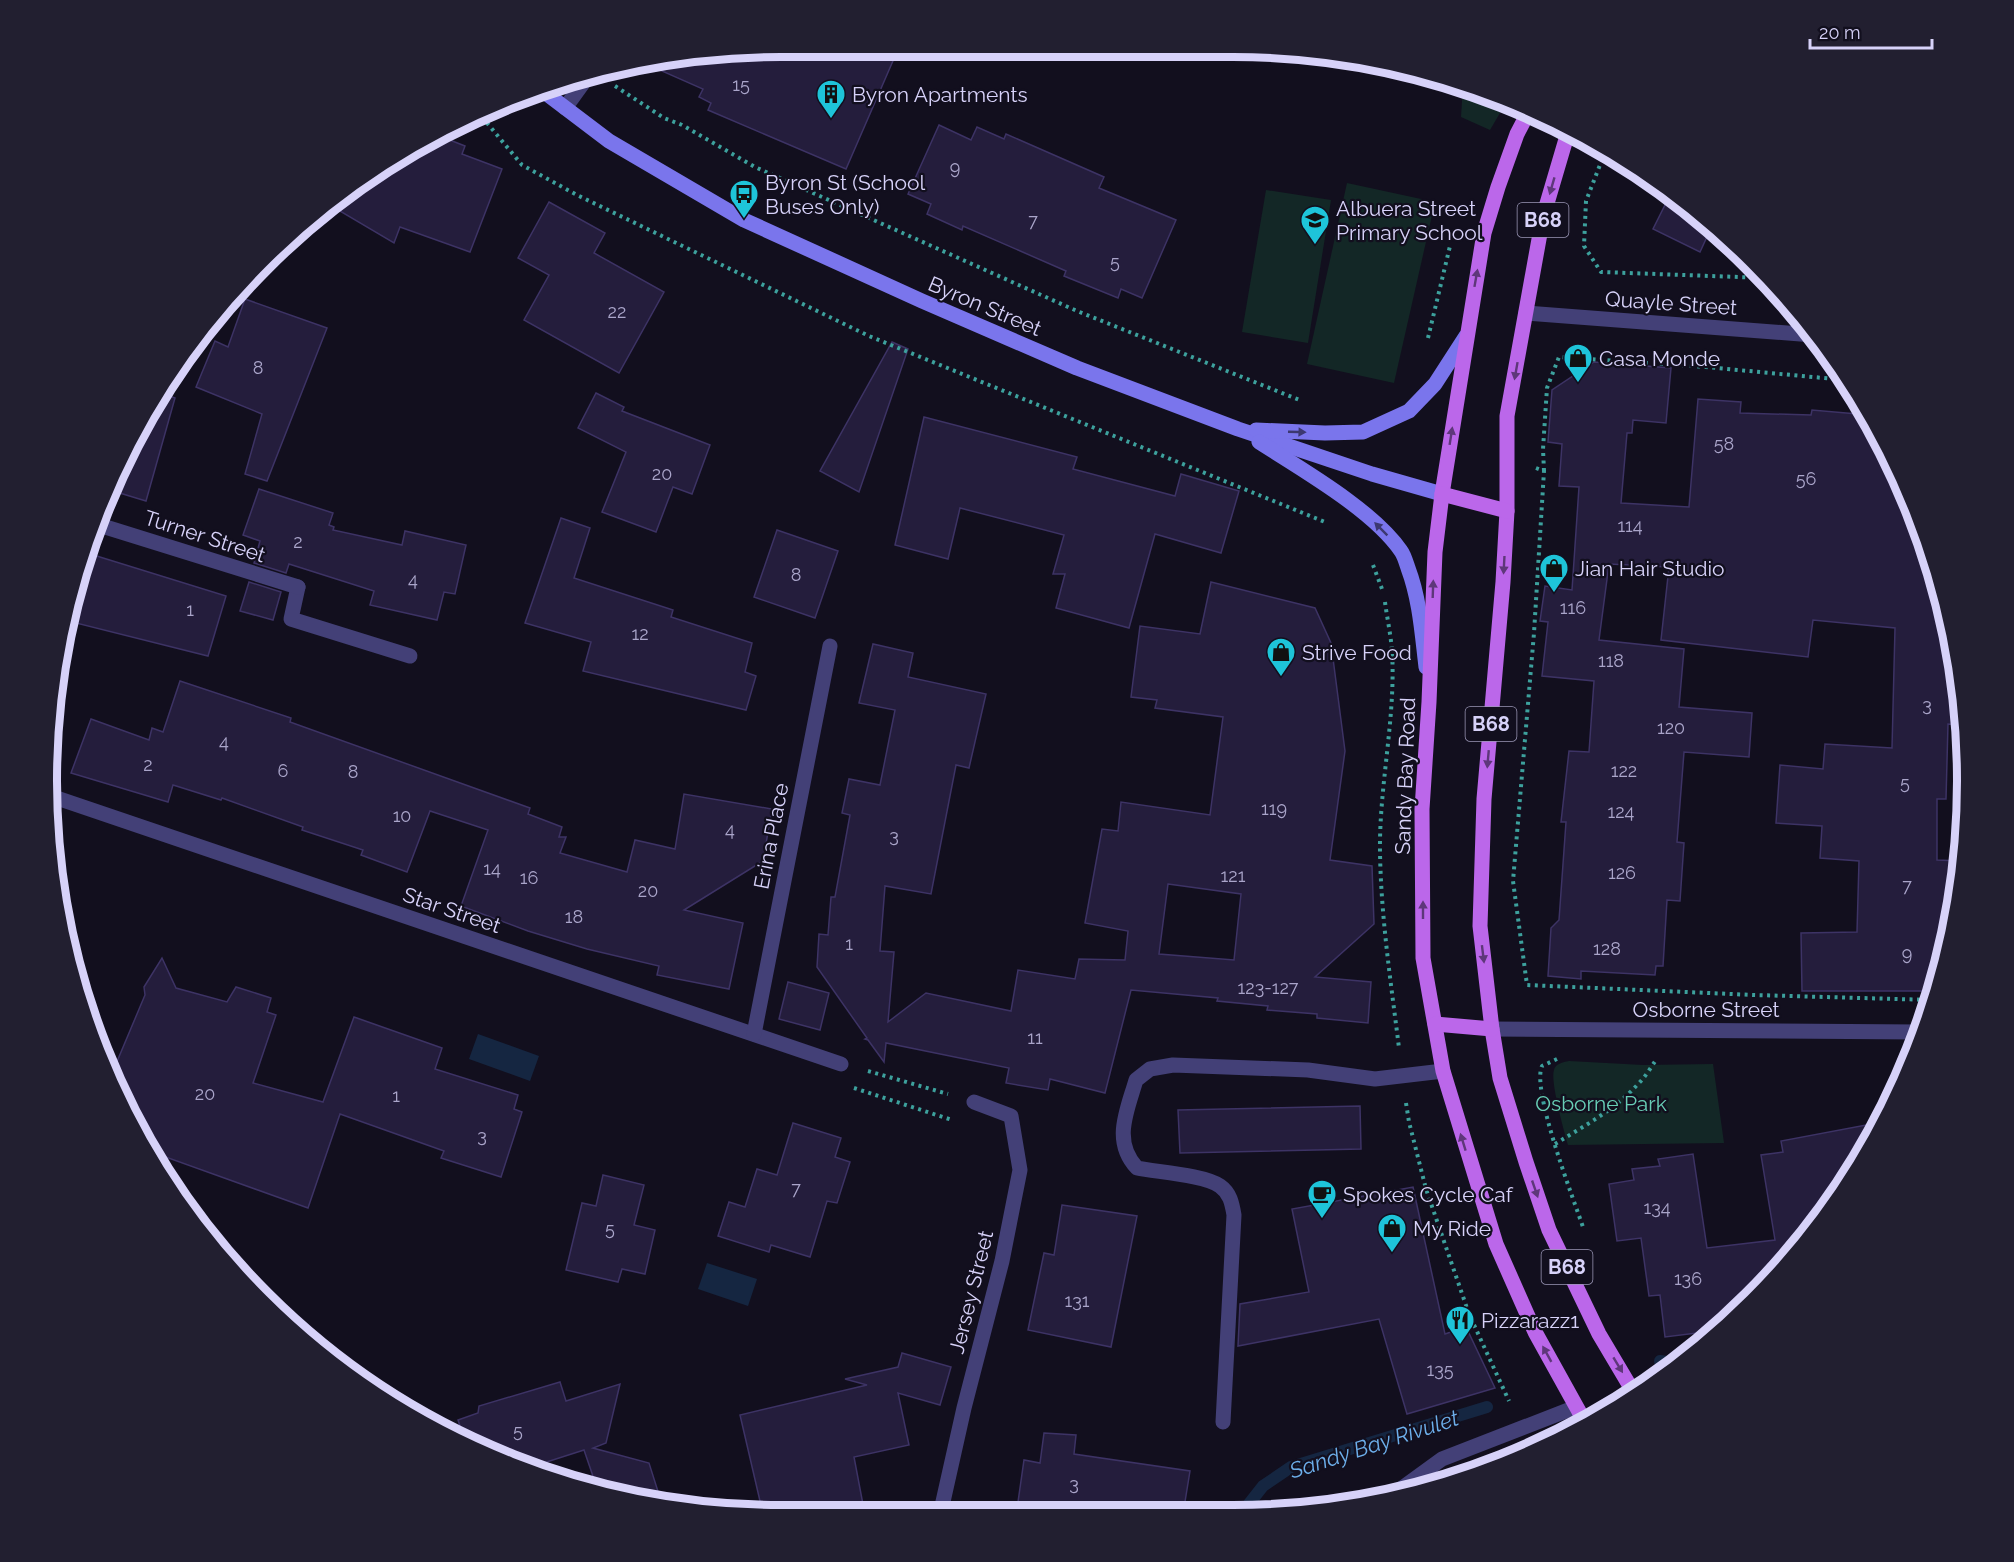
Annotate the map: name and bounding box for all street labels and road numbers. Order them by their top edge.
road number: B68 [1518,203,1568,237]
street label: Byron Street [925,271,1045,341]
street label: Quayle Street [1604,286,1738,320]
street label: Turner Street [141,505,269,567]
street label: Sandy Bay Road [1390,697,1420,855]
road number: B68 [1466,707,1516,741]
street label: Erina Place [748,781,794,891]
street label: Star Street [400,882,504,938]
street label: Osborne Street [1633,997,1779,1022]
street label: Jersey Street [944,1228,998,1356]
road number: B68 [1542,1250,1592,1284]

